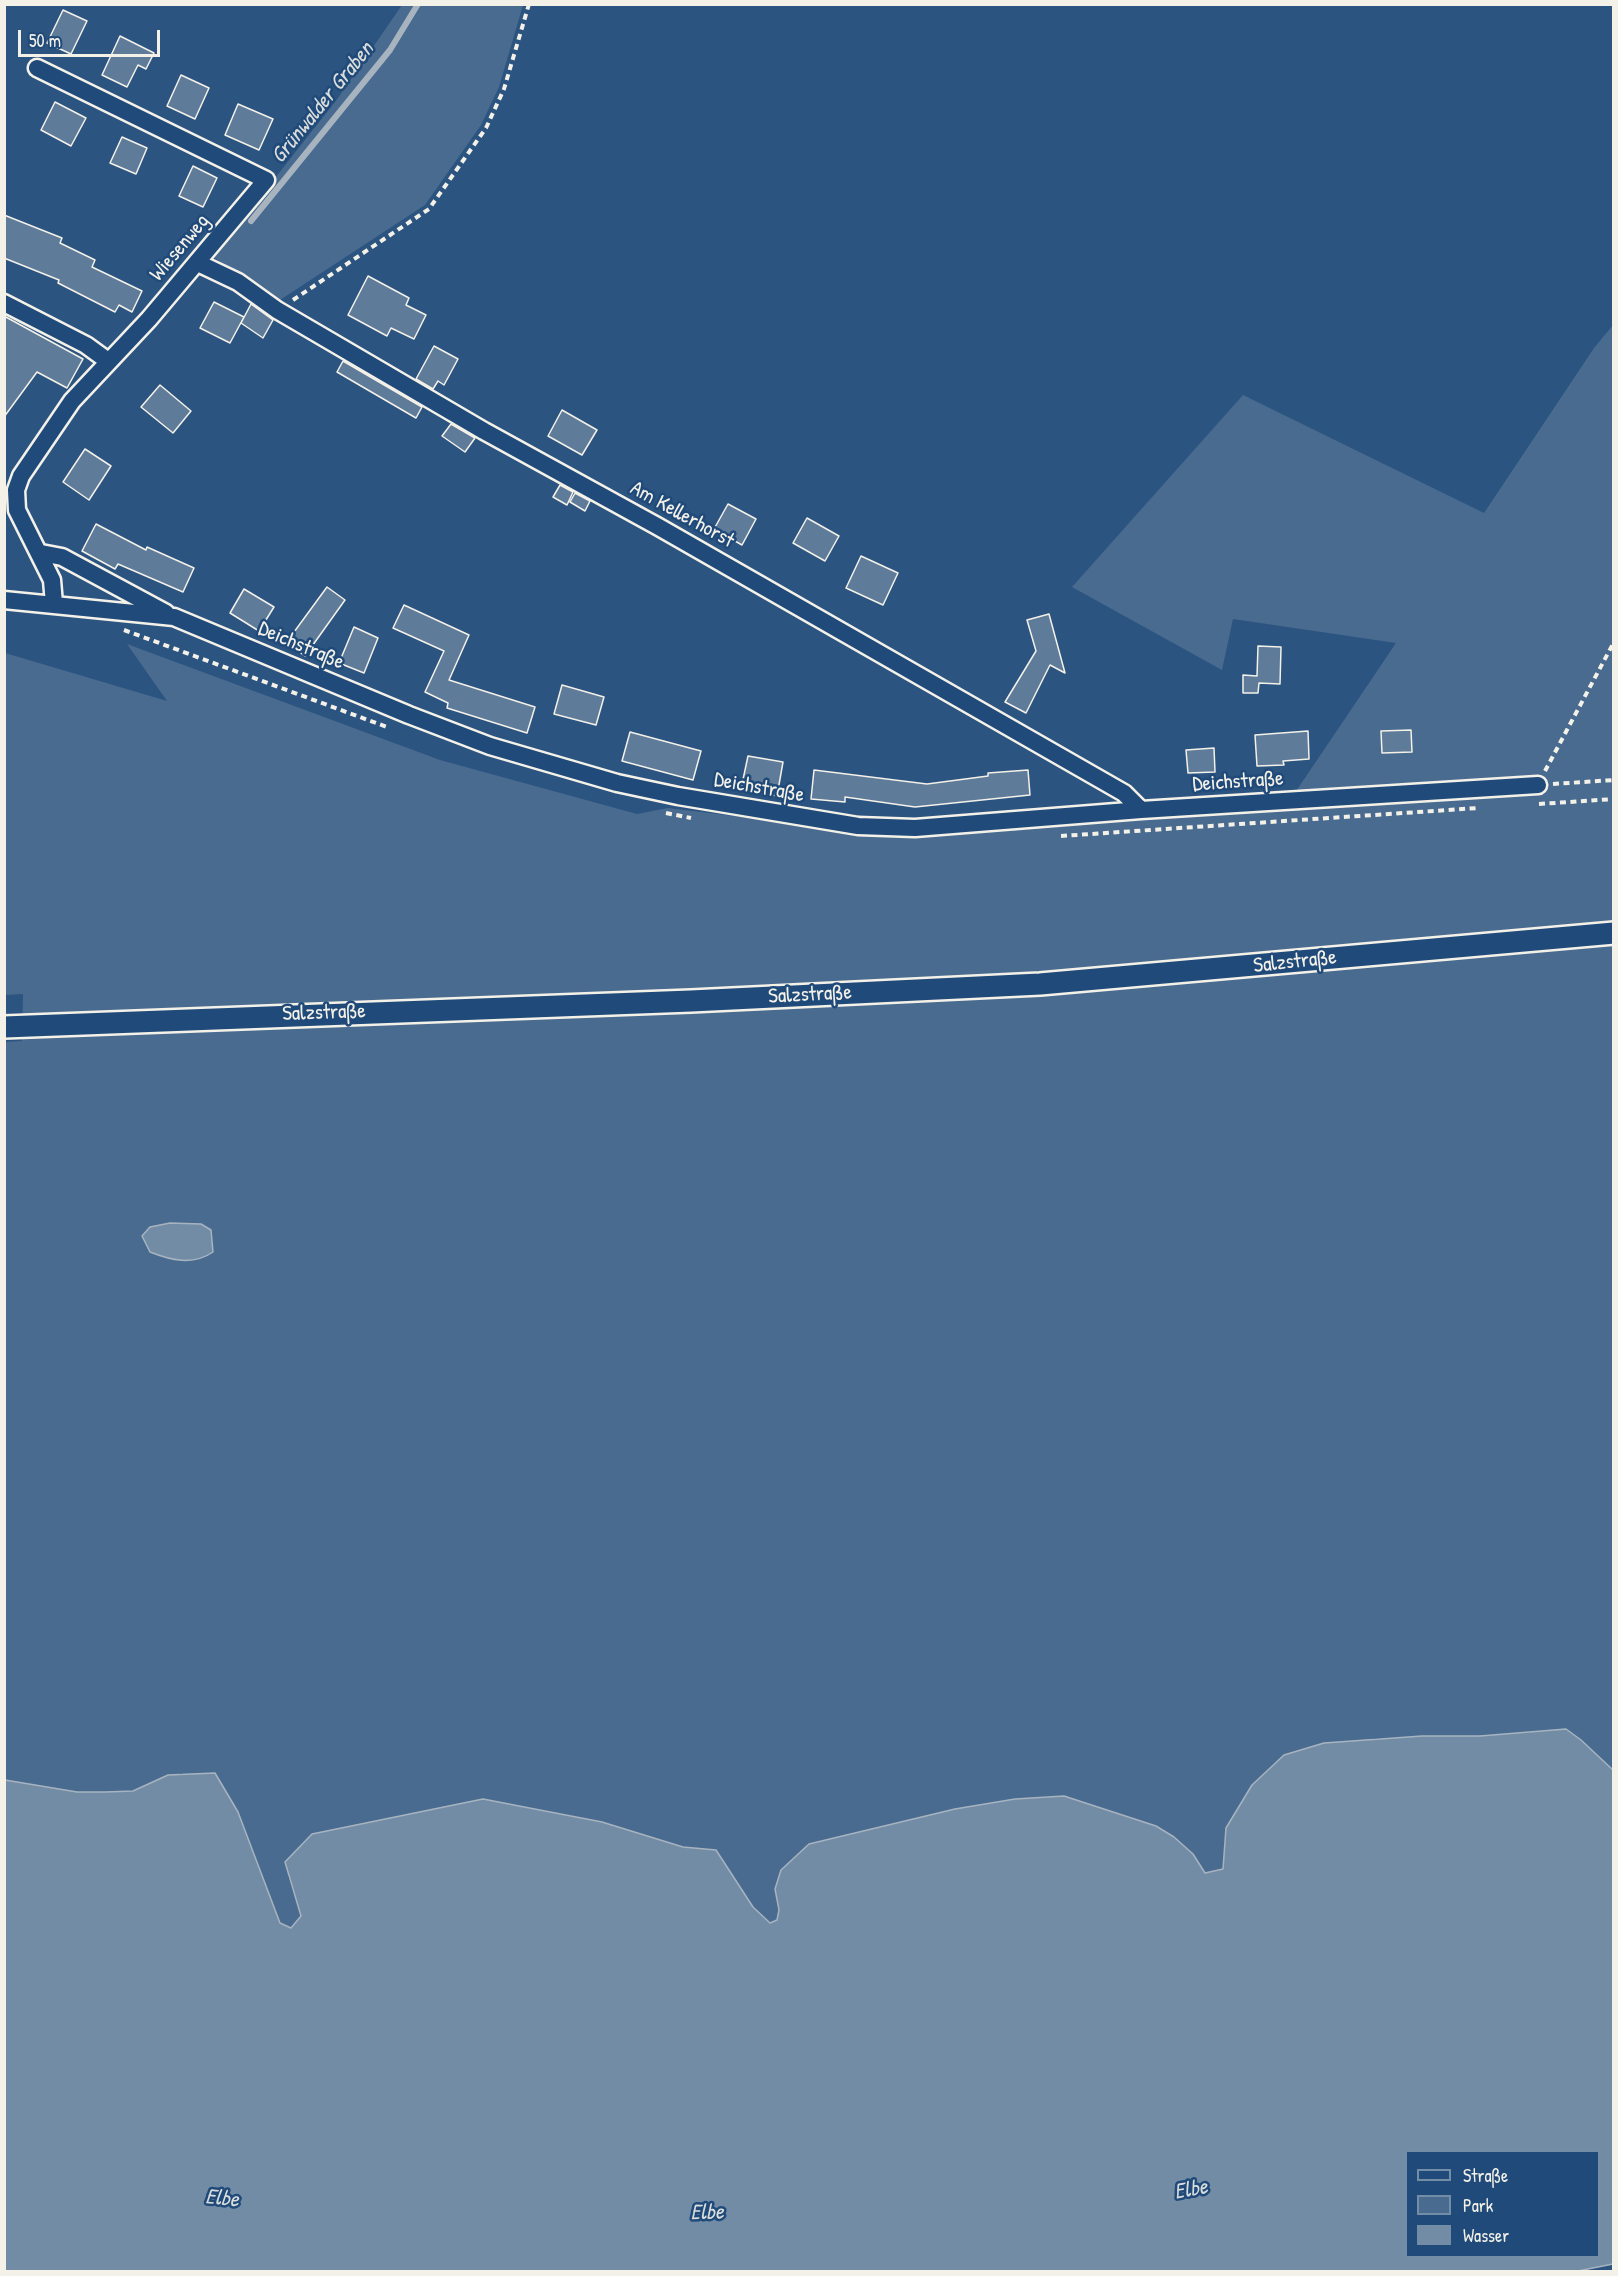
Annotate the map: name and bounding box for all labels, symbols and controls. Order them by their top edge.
scale bar [21,18,164,56]
text: 50 m [29,28,61,53]
water label: Grünwalder Graben [266,37,380,169]
street label: Wiesenweg [145,210,215,286]
street label: Am Kellerhorst [626,476,738,554]
street label: Deichstraße [254,617,348,675]
street label: Deichstraße [1192,766,1284,798]
street label: Deichstraße [712,768,806,808]
street label: Salzstraße [1252,945,1338,979]
street label: Salzstraße [768,980,852,1010]
street label: Salzstraße [282,999,366,1027]
legend [1405,2150,1600,2258]
text: Straße [1463,2163,1508,2188]
water label: Elbe [1172,2174,1210,2206]
water label: Elbe [204,2184,240,2214]
text: Park [1463,2193,1493,2218]
water label: Elbe [690,2200,724,2226]
text: Wasser [1463,2223,1509,2248]

